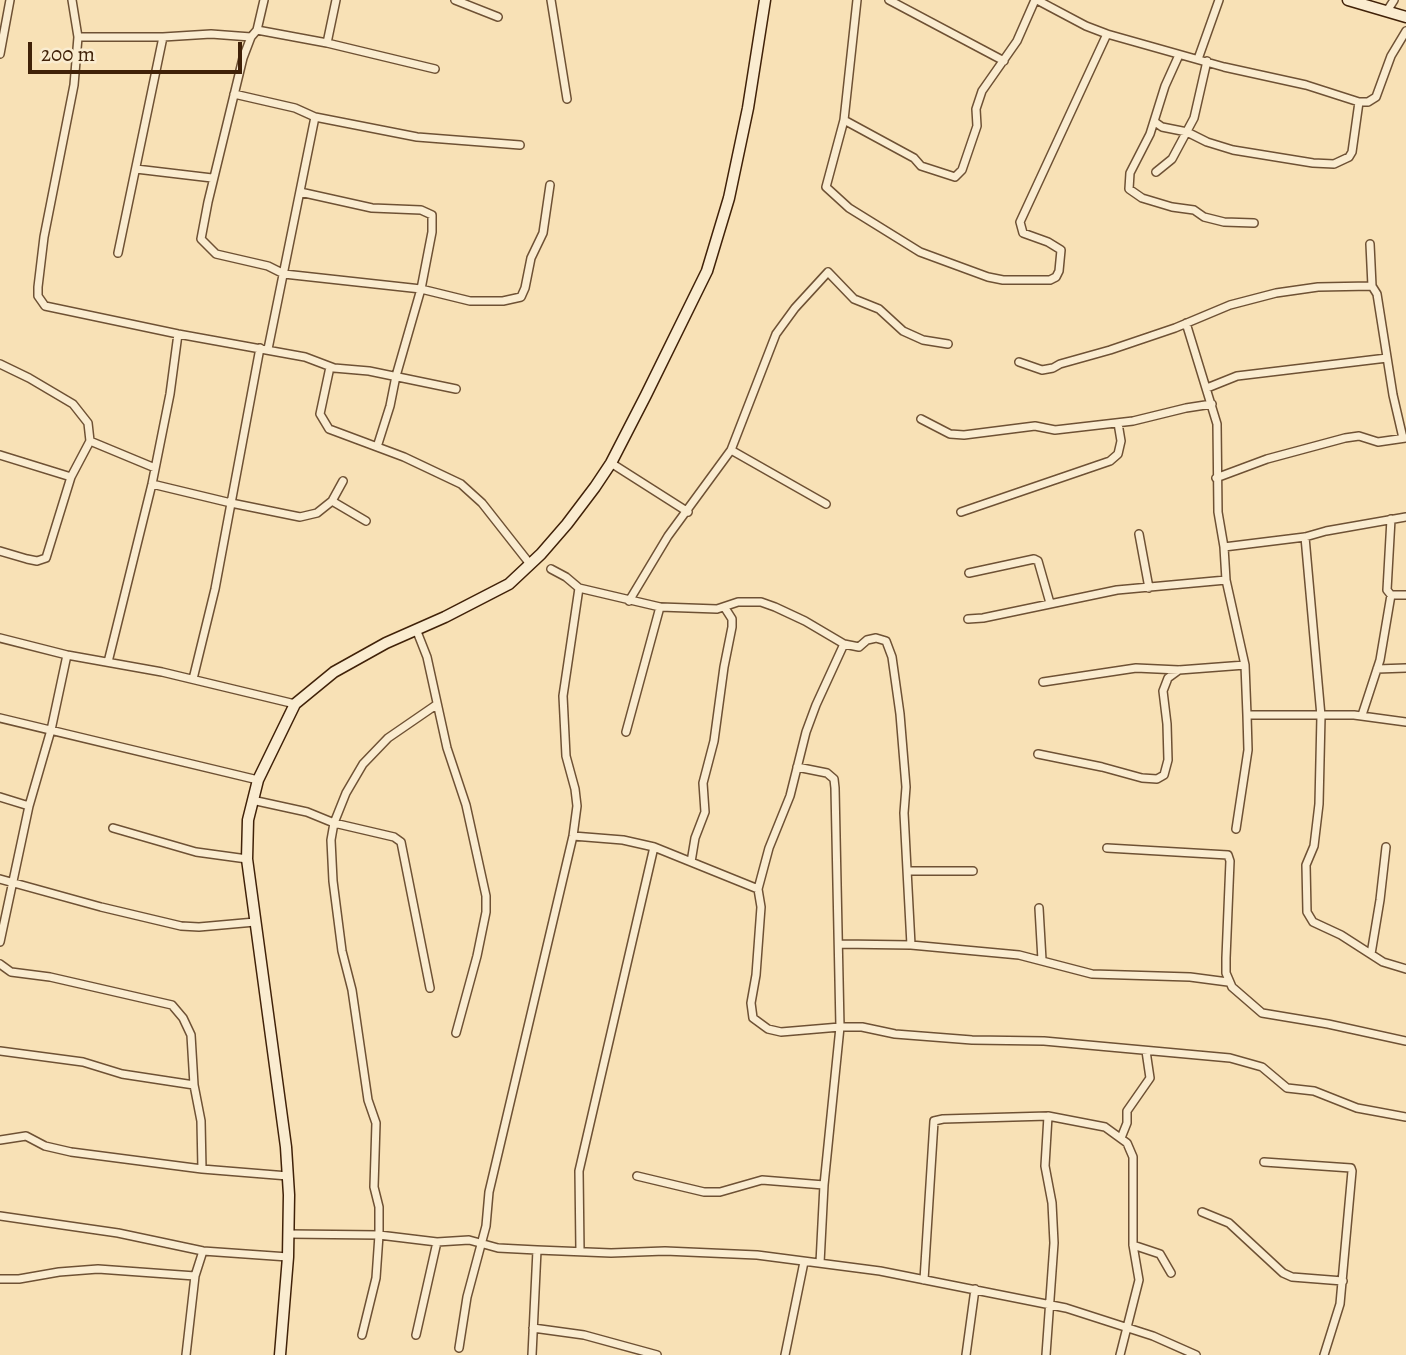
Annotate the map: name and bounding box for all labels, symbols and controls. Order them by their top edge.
scale bar [32,28,245,72]
text: 200 m [41,40,95,68]

